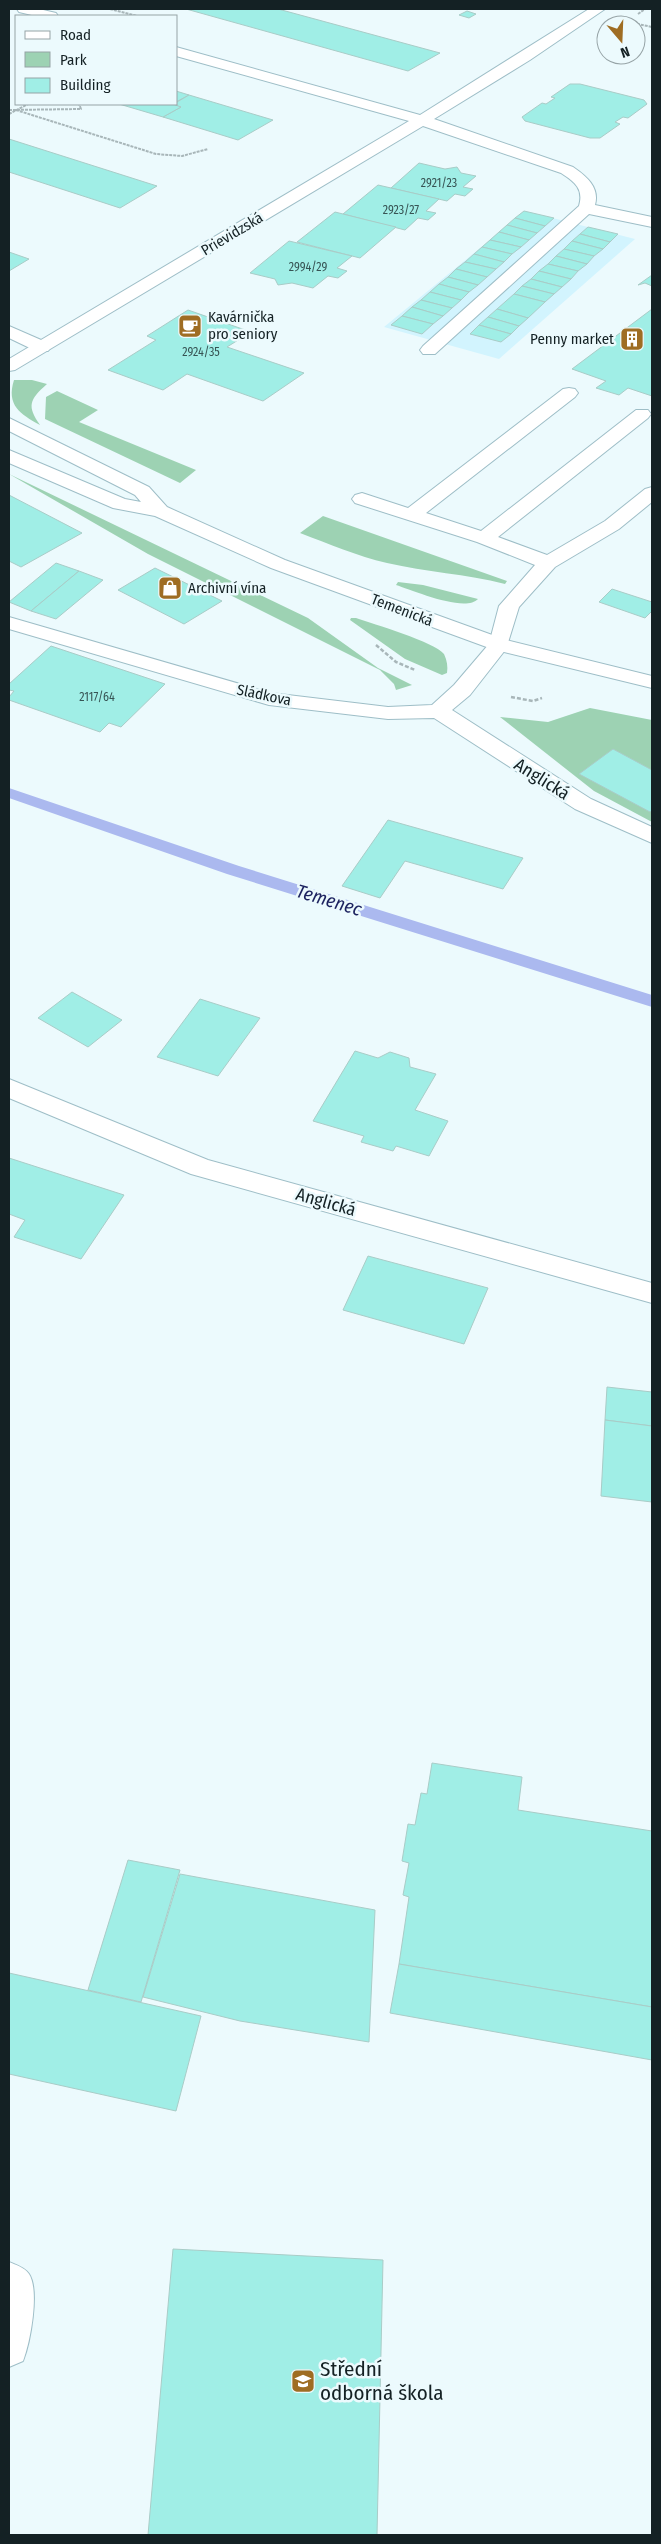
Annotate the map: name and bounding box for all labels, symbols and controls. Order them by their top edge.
legend [15,15,178,105]
north arrow [596,15,646,65]
text: Road [60,26,91,44]
text: N [618,42,632,61]
text: Park [60,51,87,69]
text: Building [60,76,111,94]
house number: 2921/23 [421,176,457,190]
house number: 2923/27 [383,203,419,217]
street label: Prievidzská [198,209,266,259]
house number: 2994/29 [289,260,327,274]
place label: Kavárnička pro seniory [208,308,278,343]
cafe icon: Kavárnička pro seniory [177,313,203,339]
building icon: Penny market [619,326,645,352]
place label: Penny market [530,330,614,348]
house number: 2924/35 [182,345,220,359]
shop icon: Archivní vína [157,575,183,601]
place label: Archivní vína [188,579,266,597]
street label: Temenická [369,590,435,630]
street label: Sládkova [235,680,293,710]
house number: 2117/64 [79,690,115,704]
street label: Anglická [510,753,574,805]
water label: Temenec [293,879,365,921]
street label: Anglická [293,1183,359,1221]
place label: Střední odborná škola [320,2356,443,2406]
school or university icon: Střední odborná škola [290,2368,316,2394]

